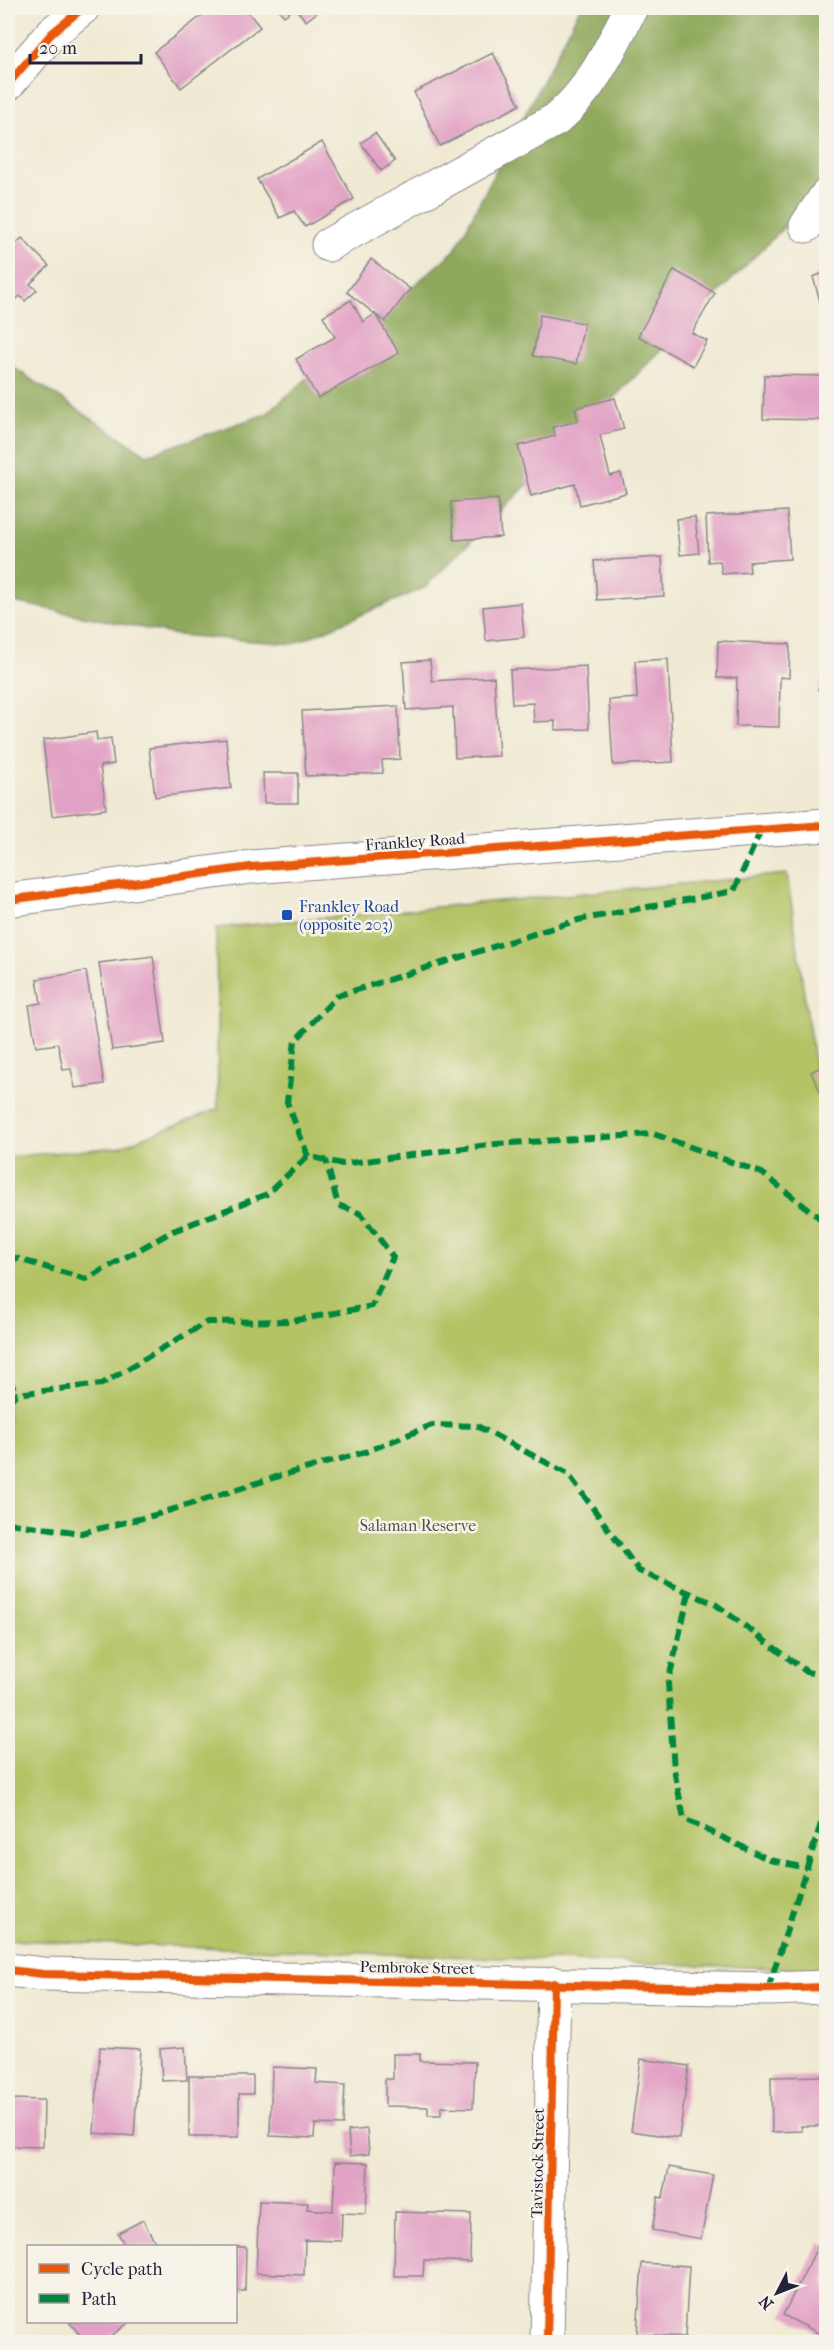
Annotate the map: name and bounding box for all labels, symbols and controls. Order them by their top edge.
scale bar [30,27,141,65]
text: 20 m [39,38,77,59]
street label: Frankley Road [365,829,466,854]
place label: Frankley Road (opposite 203) [299,897,399,934]
marker: Frankley Road (opposite 203) [280,908,294,922]
park label: Salaman Reserve [360,1516,476,1535]
street label: Pembroke Street [359,1957,475,1978]
street label: Tavistock Street [527,2108,548,2218]
legend [27,2245,237,2323]
text: Cycle path [81,2259,162,2280]
north arrow [747,2263,807,2323]
text: Path [81,2289,117,2310]
text: N [755,2291,777,2314]

